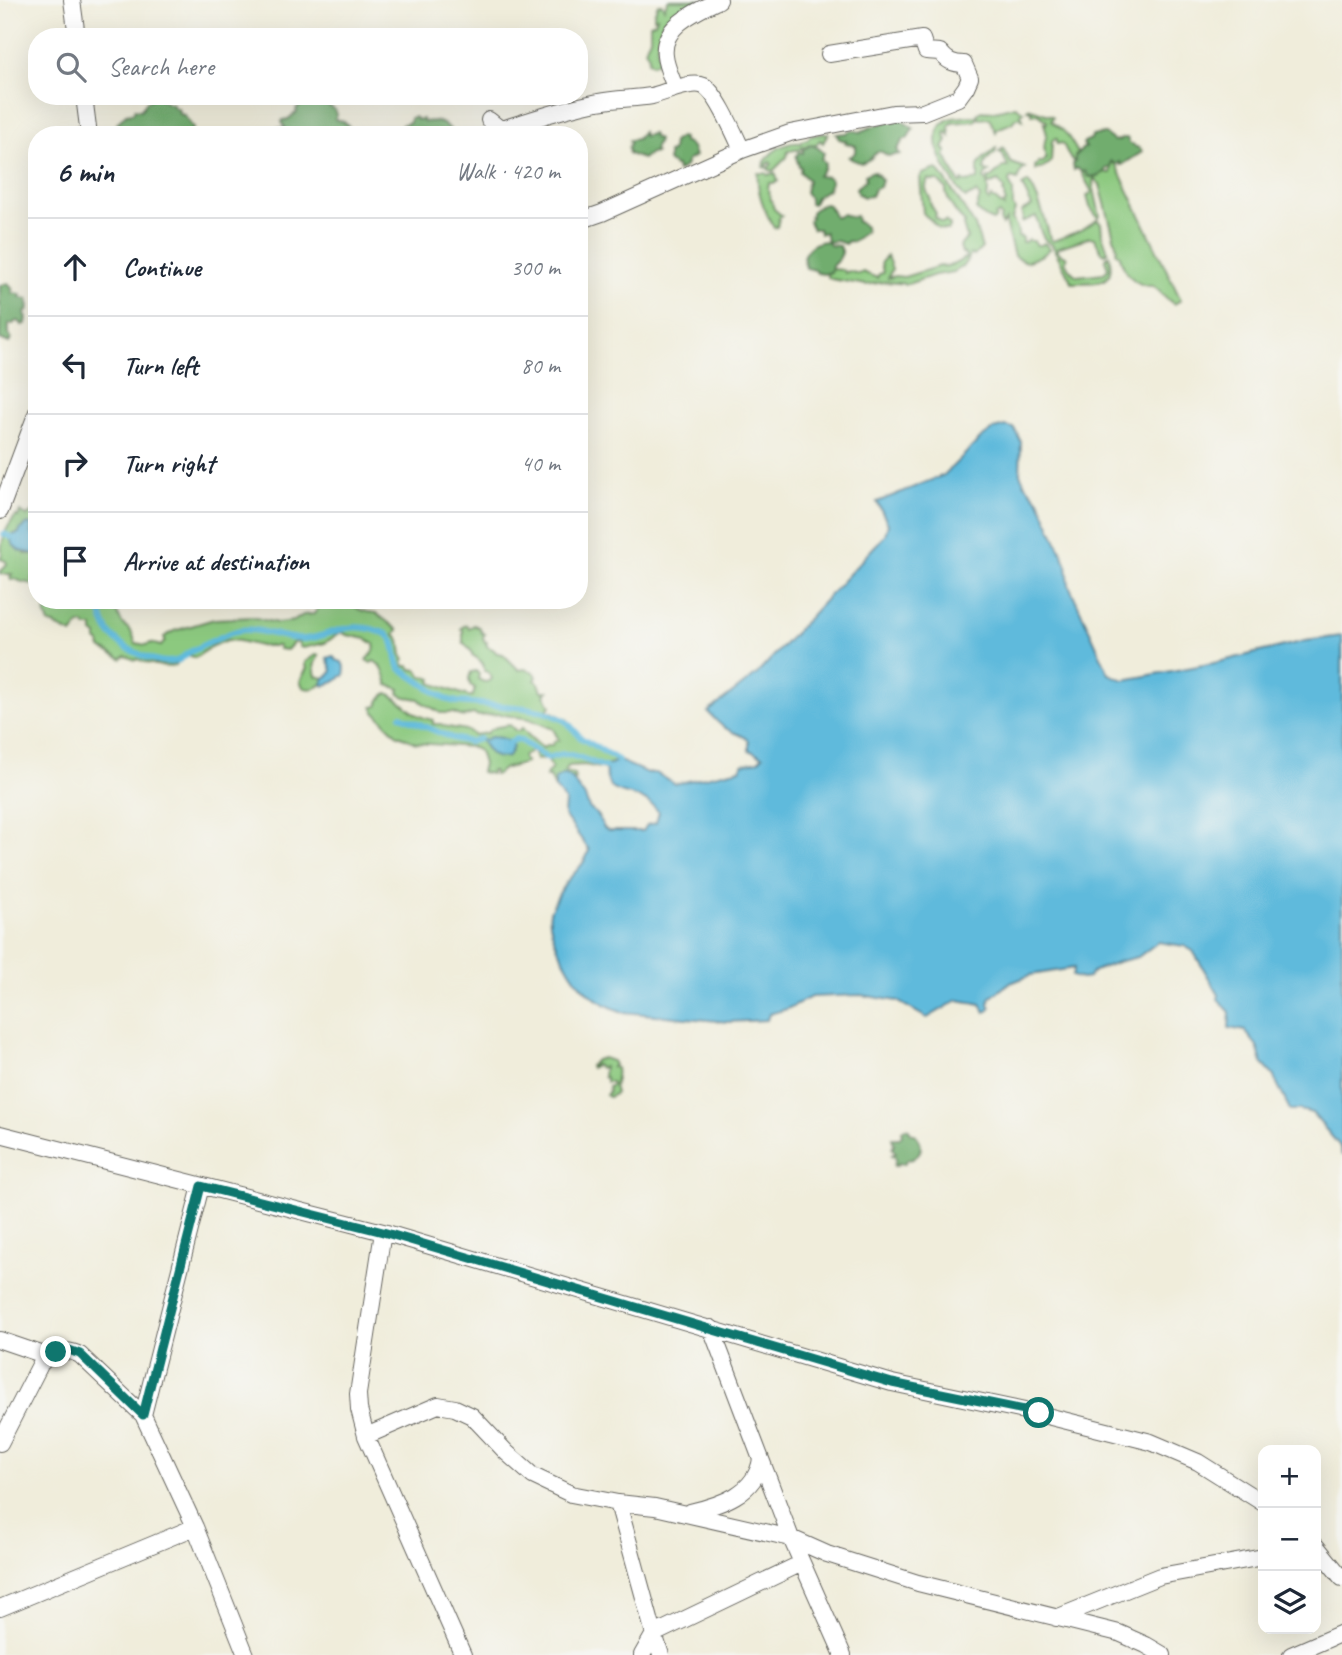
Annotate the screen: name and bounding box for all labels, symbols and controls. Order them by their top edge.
search box [28,28,588,105]
icon: search [52,48,90,86]
text: Search here [108,50,214,83]
text: 6 min [56,153,114,191]
text: Walk · 420 m [456,157,560,186]
icon: ahead [56,248,94,286]
text: Continue [123,251,201,284]
text: 300 m [511,253,560,282]
icon: left [56,346,94,384]
text: Turn left [123,349,198,382]
text: 80 m [521,351,560,380]
icon: right [56,444,94,482]
text: Turn right [123,447,214,480]
text: 40 m [521,449,560,478]
icon: arrive [56,542,94,580]
text: Arrive at destination [123,545,309,578]
route end [40,1336,71,1367]
route start [1023,1397,1054,1428]
map controls [1258,1445,1321,1634]
button: + [1258,1445,1321,1508]
button: − [1258,1508,1321,1571]
button: layers [1258,1571,1321,1634]

